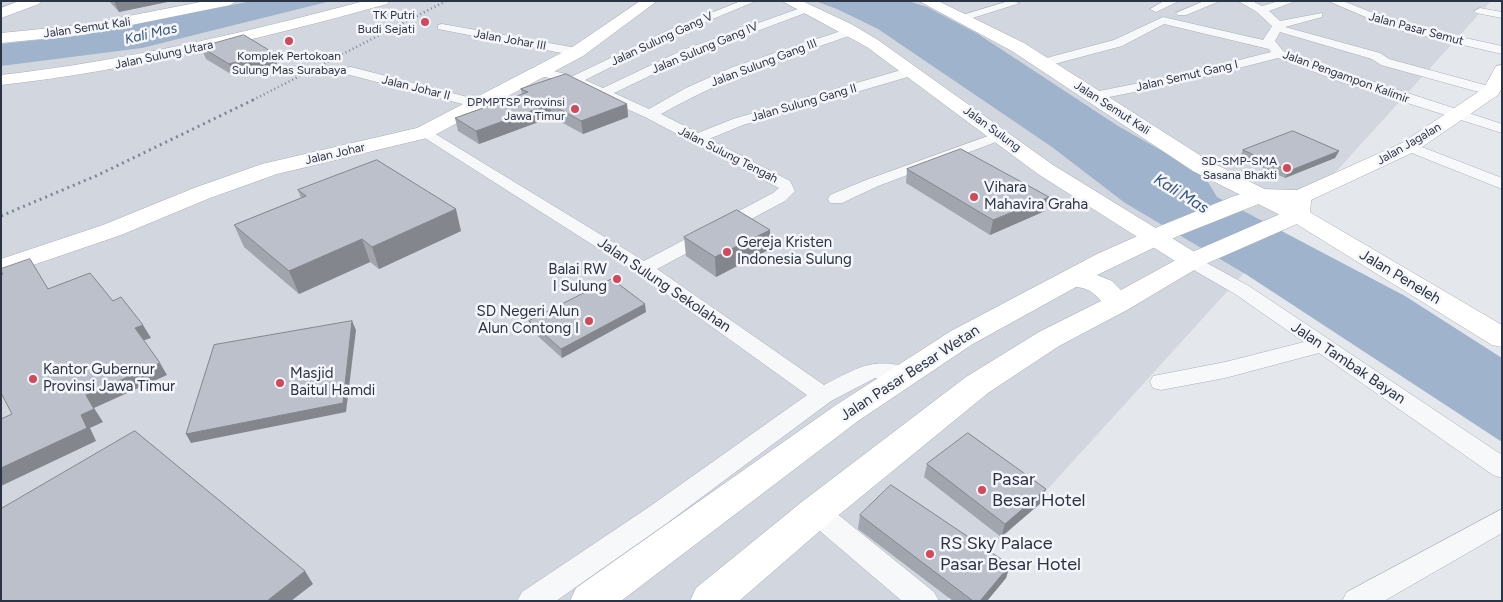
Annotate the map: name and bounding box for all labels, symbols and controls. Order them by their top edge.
place label: TK Putri Budi Sejati [358,8,415,36]
street label: Jalan Sulung Gang V [609,9,715,69]
street label: Jalan Pasar Semut [1367,9,1465,49]
street label: Jalan Semut Kali [43,15,131,41]
marker: TK Putri Budi Sejati [419,16,431,28]
street label: Jalan Sulung Gang IV [650,19,760,77]
water label: Kali Mas [123,20,179,48]
street label: Jalan Johar III [473,27,547,53]
marker: Komplek Pertokoan Sulung Mas Surabaya [283,35,295,47]
street label: Jalan Sulung Gang III [709,36,819,90]
street label: Jalan Sulung Utara [114,38,214,72]
street label: Jalan Pengampon Kalimir [1281,47,1411,107]
place label: Komplek Pertokoan Sulung Mas Surabaya [232,49,346,77]
street label: Jalan Semut Gang I [1135,57,1239,95]
street label: Jalan Johar II [380,73,452,103]
street label: Jalan Semut Kali [1071,78,1153,138]
street label: Jalan Sulung Gang II [749,81,859,125]
place label: DPMPTSP Provinsi Jawa Timur [467,95,565,123]
marker: DPMPTSP Provinsi Jawa Timur [569,103,581,115]
street label: Jalan Sulung [960,103,1024,155]
street label: Jalan Jagalan [1374,120,1444,168]
street label: Jalan Sulung Tengah [676,124,780,186]
street label: Jalan Johar [304,140,366,168]
place label: SD-SMP-SMA Sasana Bhakti [1201,154,1277,182]
marker: SD-SMP-SMA Sasana Bhakti [1281,162,1293,174]
water label: Kali Mas [1150,170,1212,218]
place label: Vihara Mahavira Graha [984,179,1088,214]
marker: Vihara Mahavira Graha [968,191,980,203]
street label: Jalan Sulung Sekolahan [594,234,734,336]
place label: Gereja Kristen Indonesia Sulung [737,234,852,269]
marker: Gereja Kristen Indonesia Sulung [721,246,733,258]
street label: Jalan Peneleh [1356,246,1444,308]
place label: Balai RW I Sulung [548,261,607,296]
marker: Balai RW I Sulung [611,273,623,285]
place label: SD Negeri Alun Alun Contong I [477,303,579,338]
marker: SD Negeri Alun Alun Contong I [583,315,595,327]
street label: Jalan Tambak Bayan [1287,318,1409,408]
street label: Jalan Pasar Besar Wetan [837,321,983,425]
place label: Kantor Gubernur Provinsi Jawa Timur [43,361,175,396]
place label: Masjid Baitul Hamdi [290,365,375,400]
marker: Kantor Gubernur Provinsi Jawa Timur [27,373,39,385]
marker: Masjid Baitul Hamdi [274,377,286,389]
place label: Pasar Besar Hotel [992,469,1085,512]
marker: Pasar Besar Hotel [976,484,988,496]
place label: RS Sky Palace Pasar Besar Hotel [940,533,1081,576]
marker: RS Sky Palace Pasar Besar Hotel [924,548,936,560]

